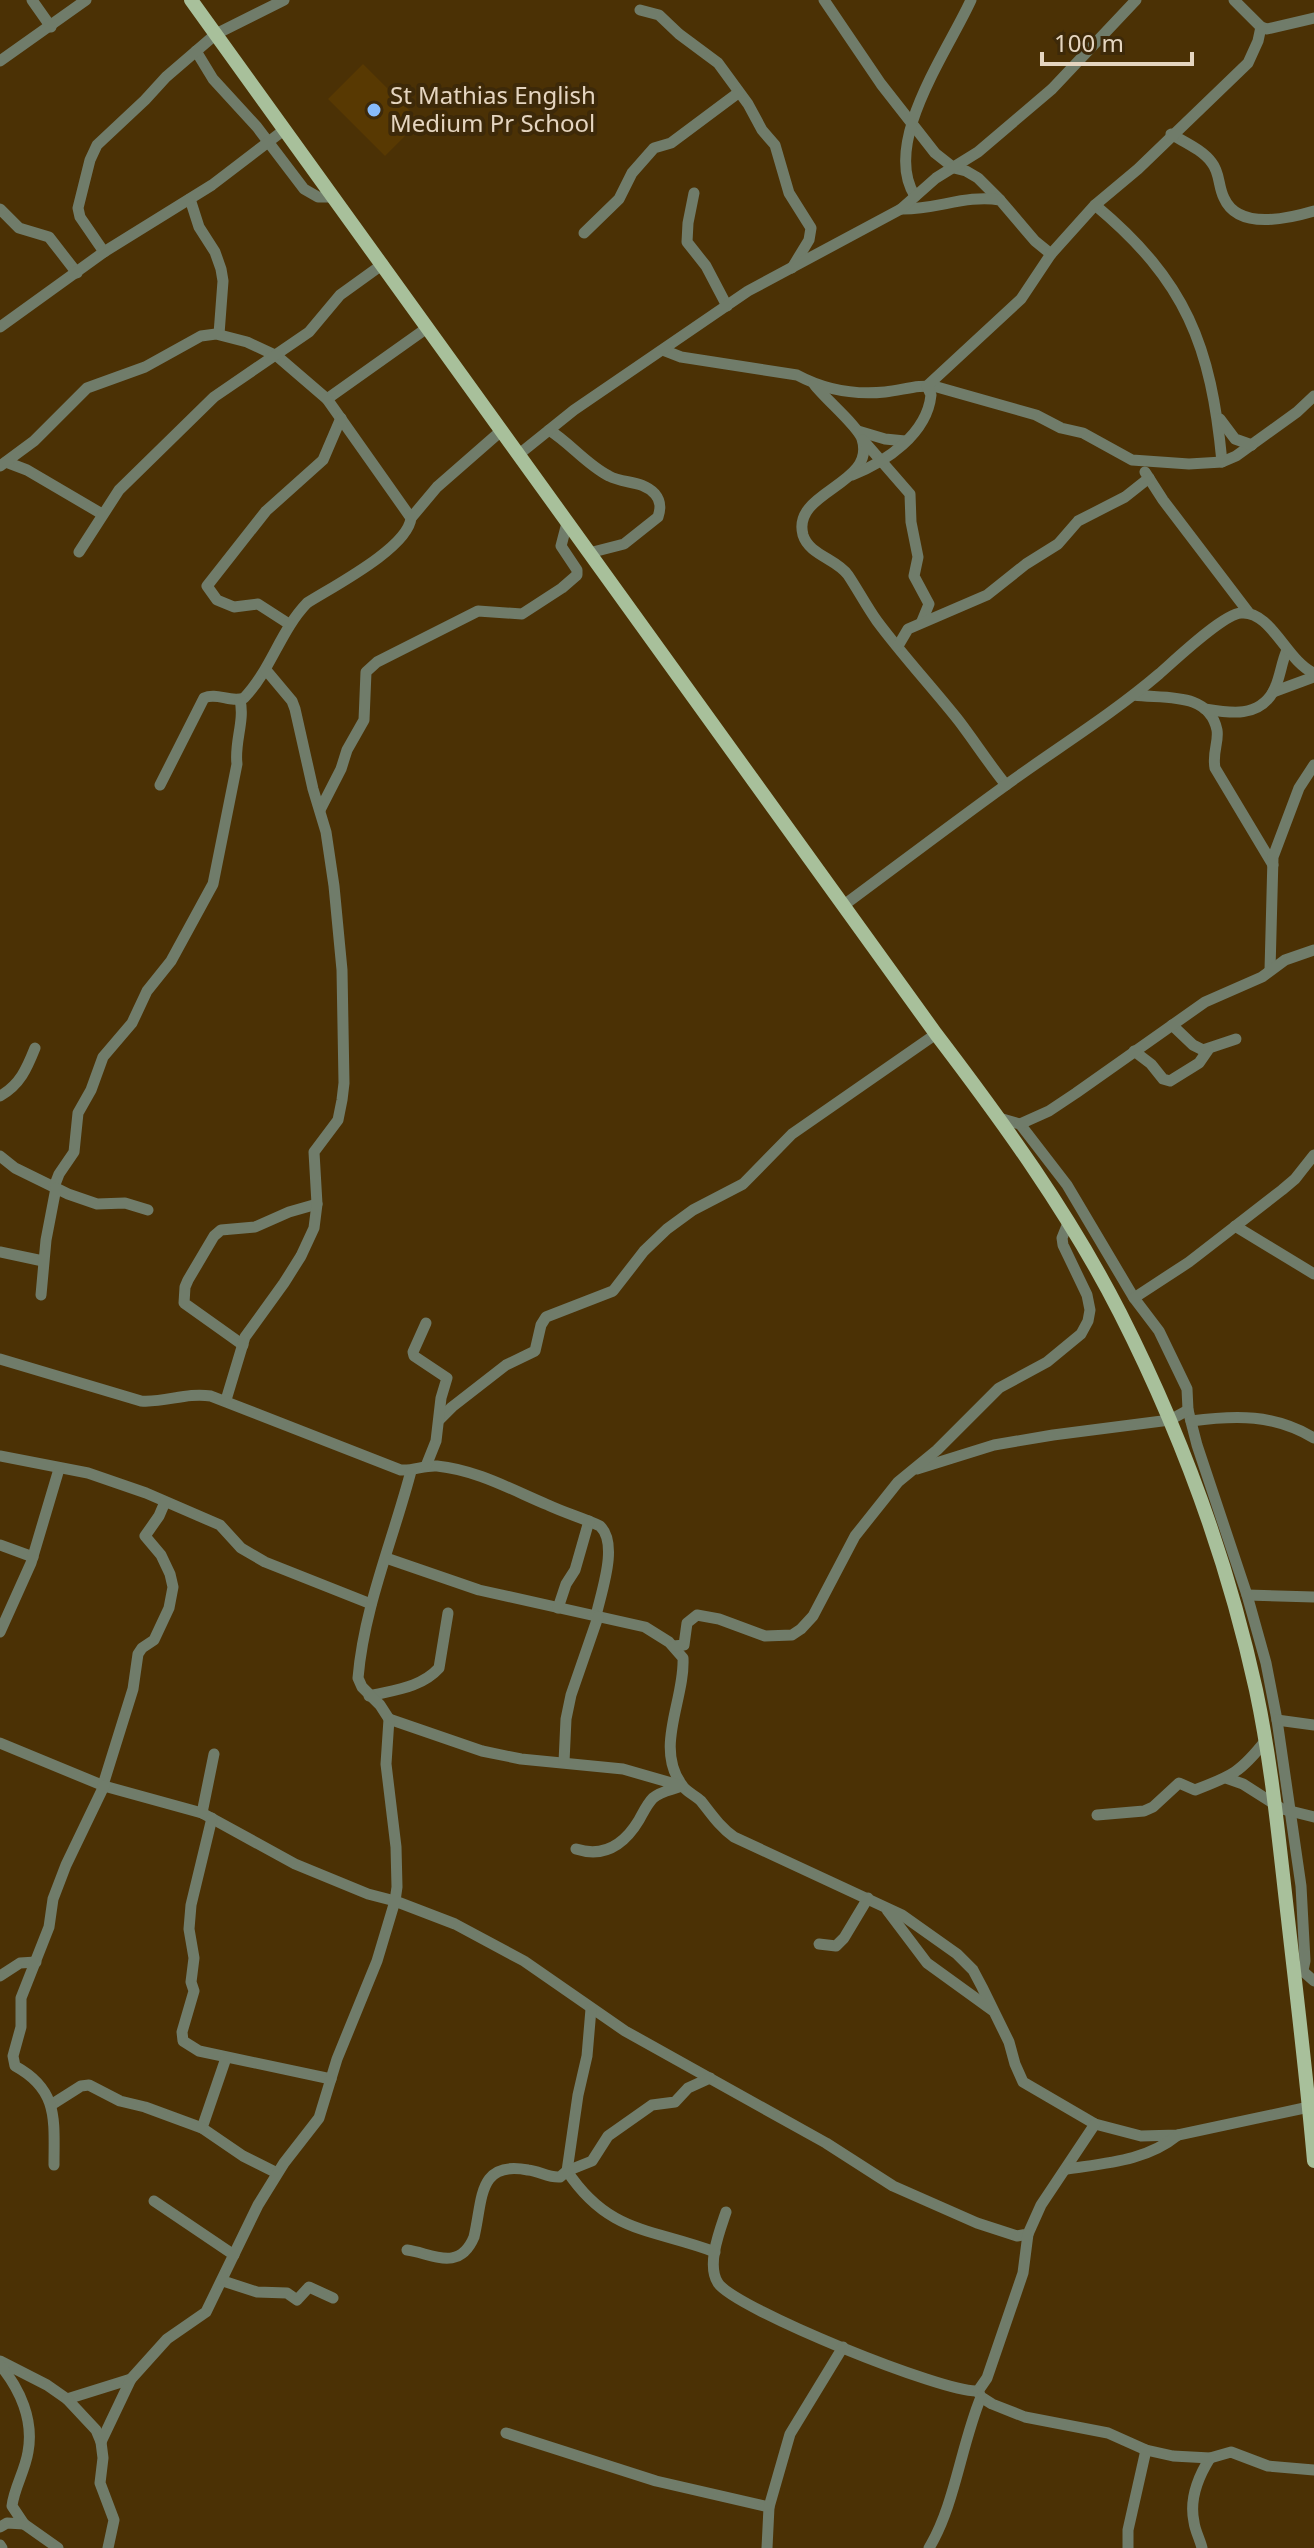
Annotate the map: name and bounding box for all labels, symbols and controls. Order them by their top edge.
scale bar [1042,16,1192,66]
text: 100 m [1054,26,1124,59]
place label: St Mathias English Medium Pr School [390,78,596,139]
marker: St Mathias English Medium Pr School [365,101,383,119]

